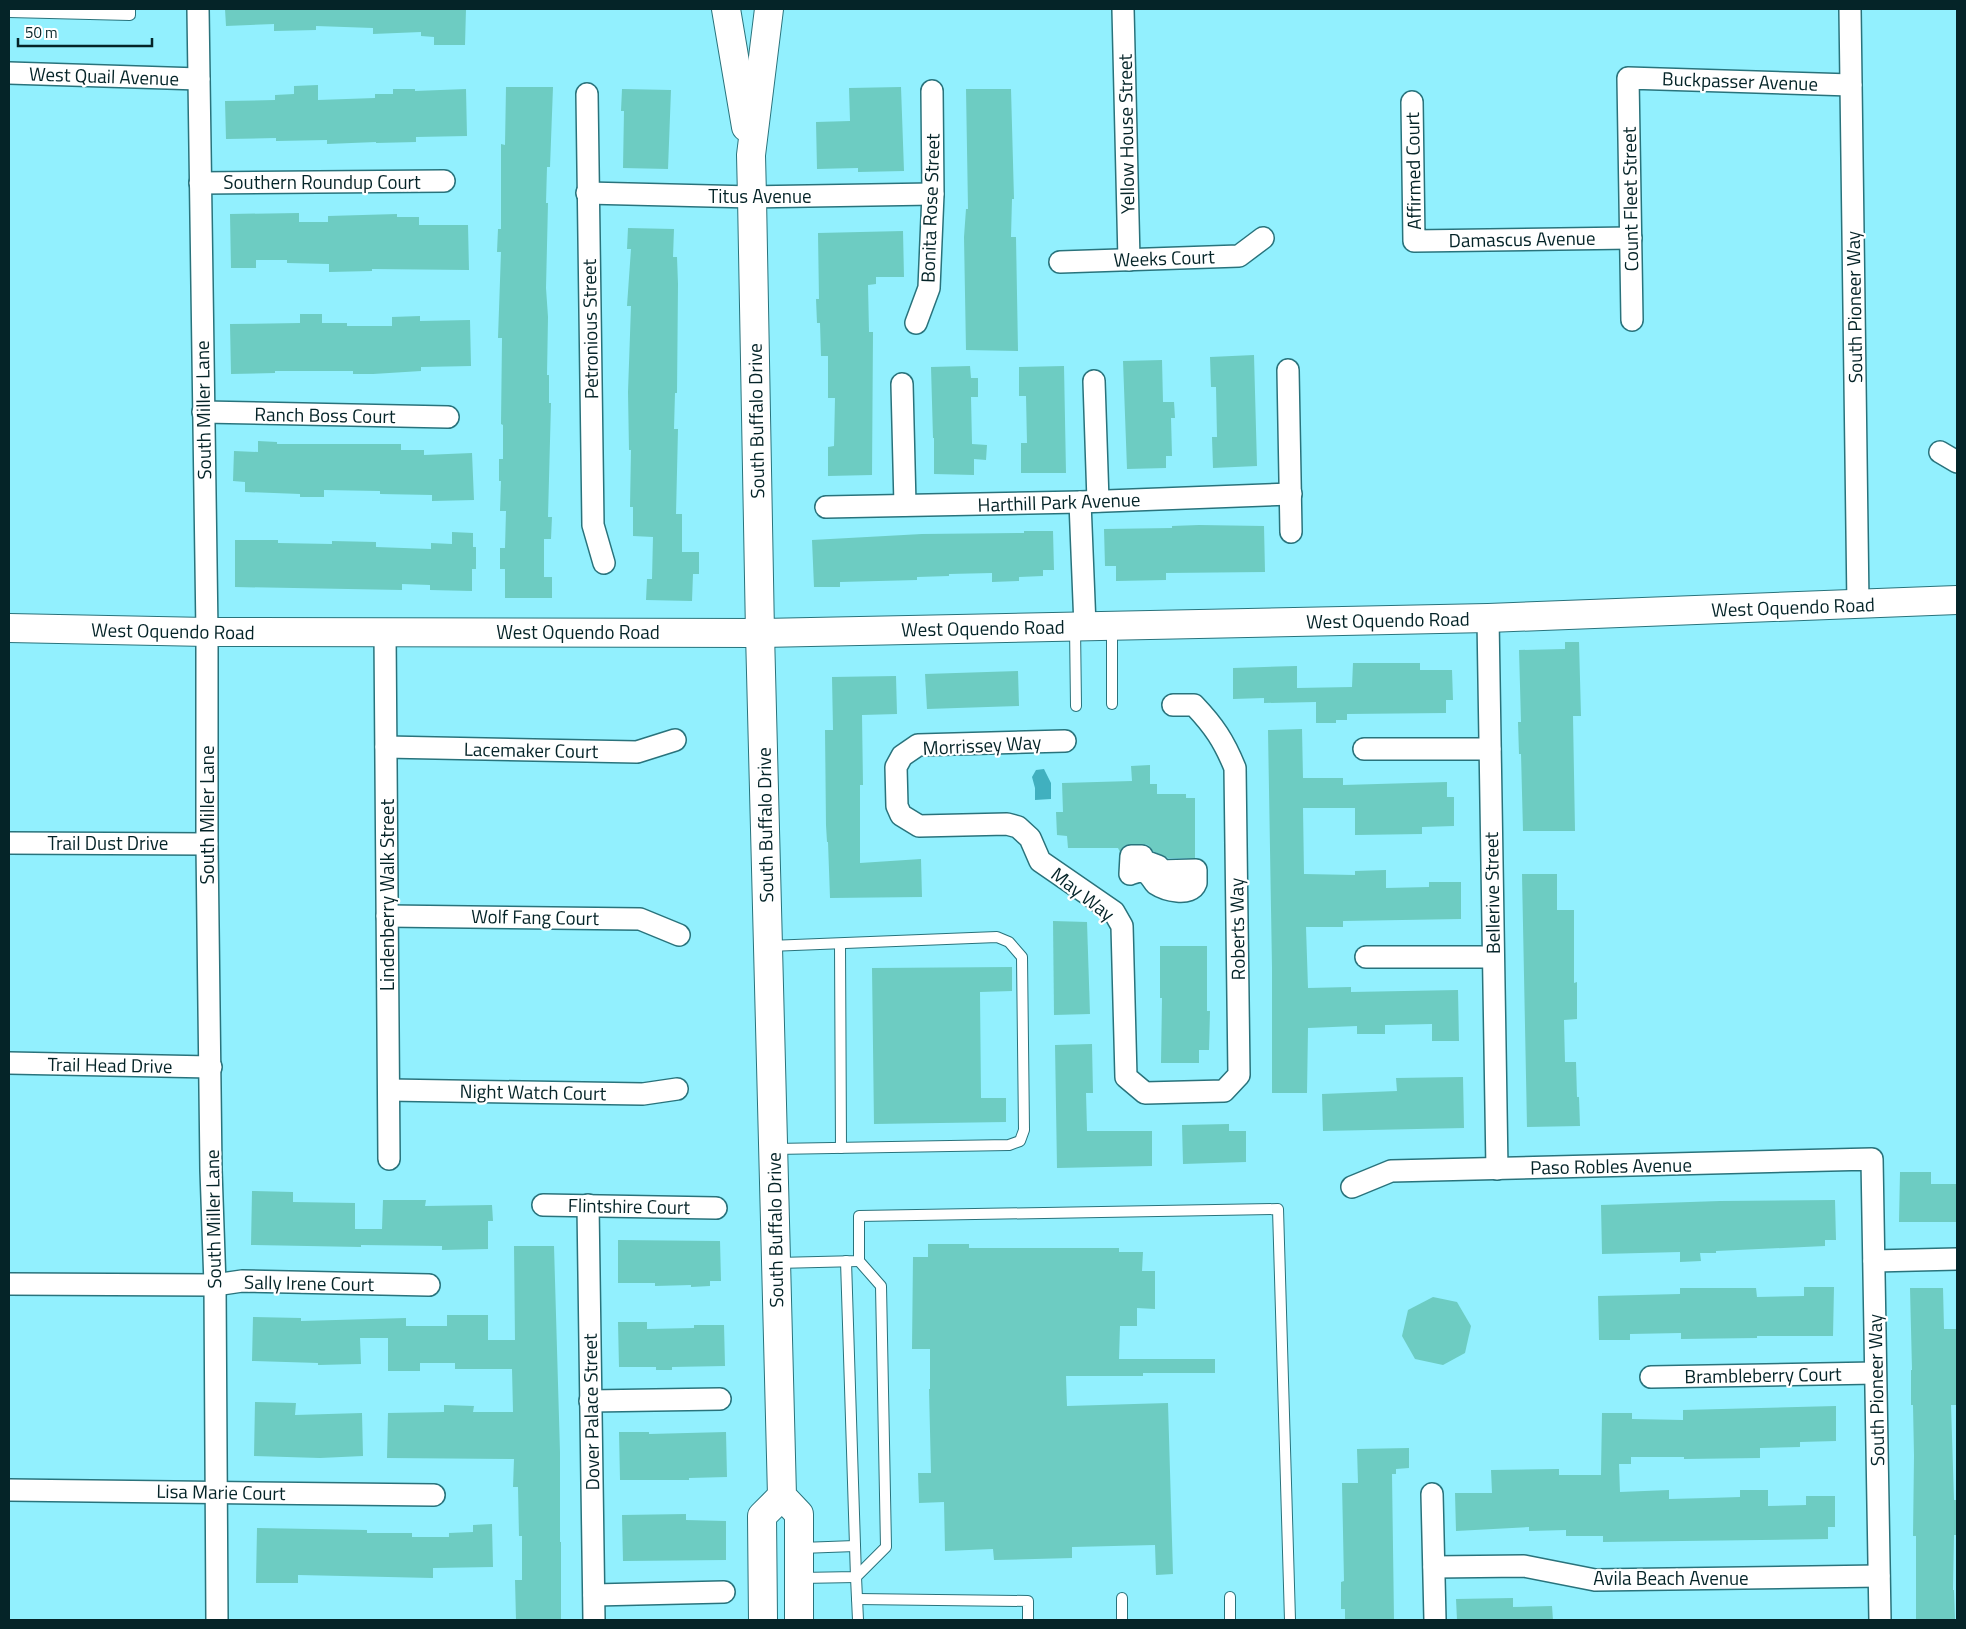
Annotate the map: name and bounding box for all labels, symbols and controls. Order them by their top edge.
scale bar [18,15,151,47]
text: 50 m [25,21,58,44]
street label: Yellow House Street [1110,53,1141,214]
street label: West Quail Avenue [29,58,180,93]
street label: Buckpasser Avenue [1661,63,1819,98]
street label: Affirmed Court [1397,112,1428,230]
street label: Count Fleet Street [1614,126,1645,272]
street label: Bonita Rose Street [912,132,947,283]
street label: Southern Roundup Court [223,167,421,196]
street label: Titus Avenue [708,181,812,210]
street label: Damascus Avenue [1448,223,1596,254]
street label: South Pioneer Way [1838,231,1869,383]
street label: Weeks Court [1113,241,1215,274]
street label: Petronious Street [574,258,605,399]
street label: South Miller Lane [187,340,218,480]
street label: South Buffalo Drive [740,343,771,499]
street label: Ranch Boss Court [254,399,396,430]
street label: Harthill Park Avenue [977,484,1141,519]
street label: West Oquendo Road [1711,589,1875,624]
street label: West Oquendo Road [1306,604,1470,635]
street label: West Oquendo Road [901,612,1065,643]
street label: West Oquendo Road [91,615,255,646]
street label: West Oquendo Road [496,617,660,646]
street label: Morrissey Way [922,727,1042,762]
street label: Lacemaker Court [464,734,599,765]
street label: South Miller Lane [192,745,221,885]
street label: South Buffalo Drive [749,747,780,903]
street label: Lindenberry Walk Street [372,799,401,991]
street label: Trail Dust Drive [48,828,168,857]
street label: Bellerive Street [1476,831,1507,954]
street label: May Way [1045,859,1121,928]
street label: Roberts Way [1221,877,1252,981]
street label: Wolf Fang Court [471,901,600,932]
street label: Trail Head Drive [47,1049,173,1080]
street label: Night Watch Court [459,1076,607,1107]
street label: South Miller Lane [197,1149,228,1289]
street label: Paso Robles Avenue [1530,1150,1692,1181]
street label: South Buffalo Drive [759,1152,790,1308]
street label: Flintshire Court [568,1190,691,1221]
street label: Sally Irene Court [244,1267,375,1298]
street label: South Pioneer Way [1860,1314,1891,1466]
street label: Dover Palace Street [575,1333,606,1491]
street label: Brambleberry Court [1684,1359,1842,1390]
street label: Lisa Marie Court [156,1476,286,1507]
street label: Avila Beach Avenue [1593,1563,1749,1592]

